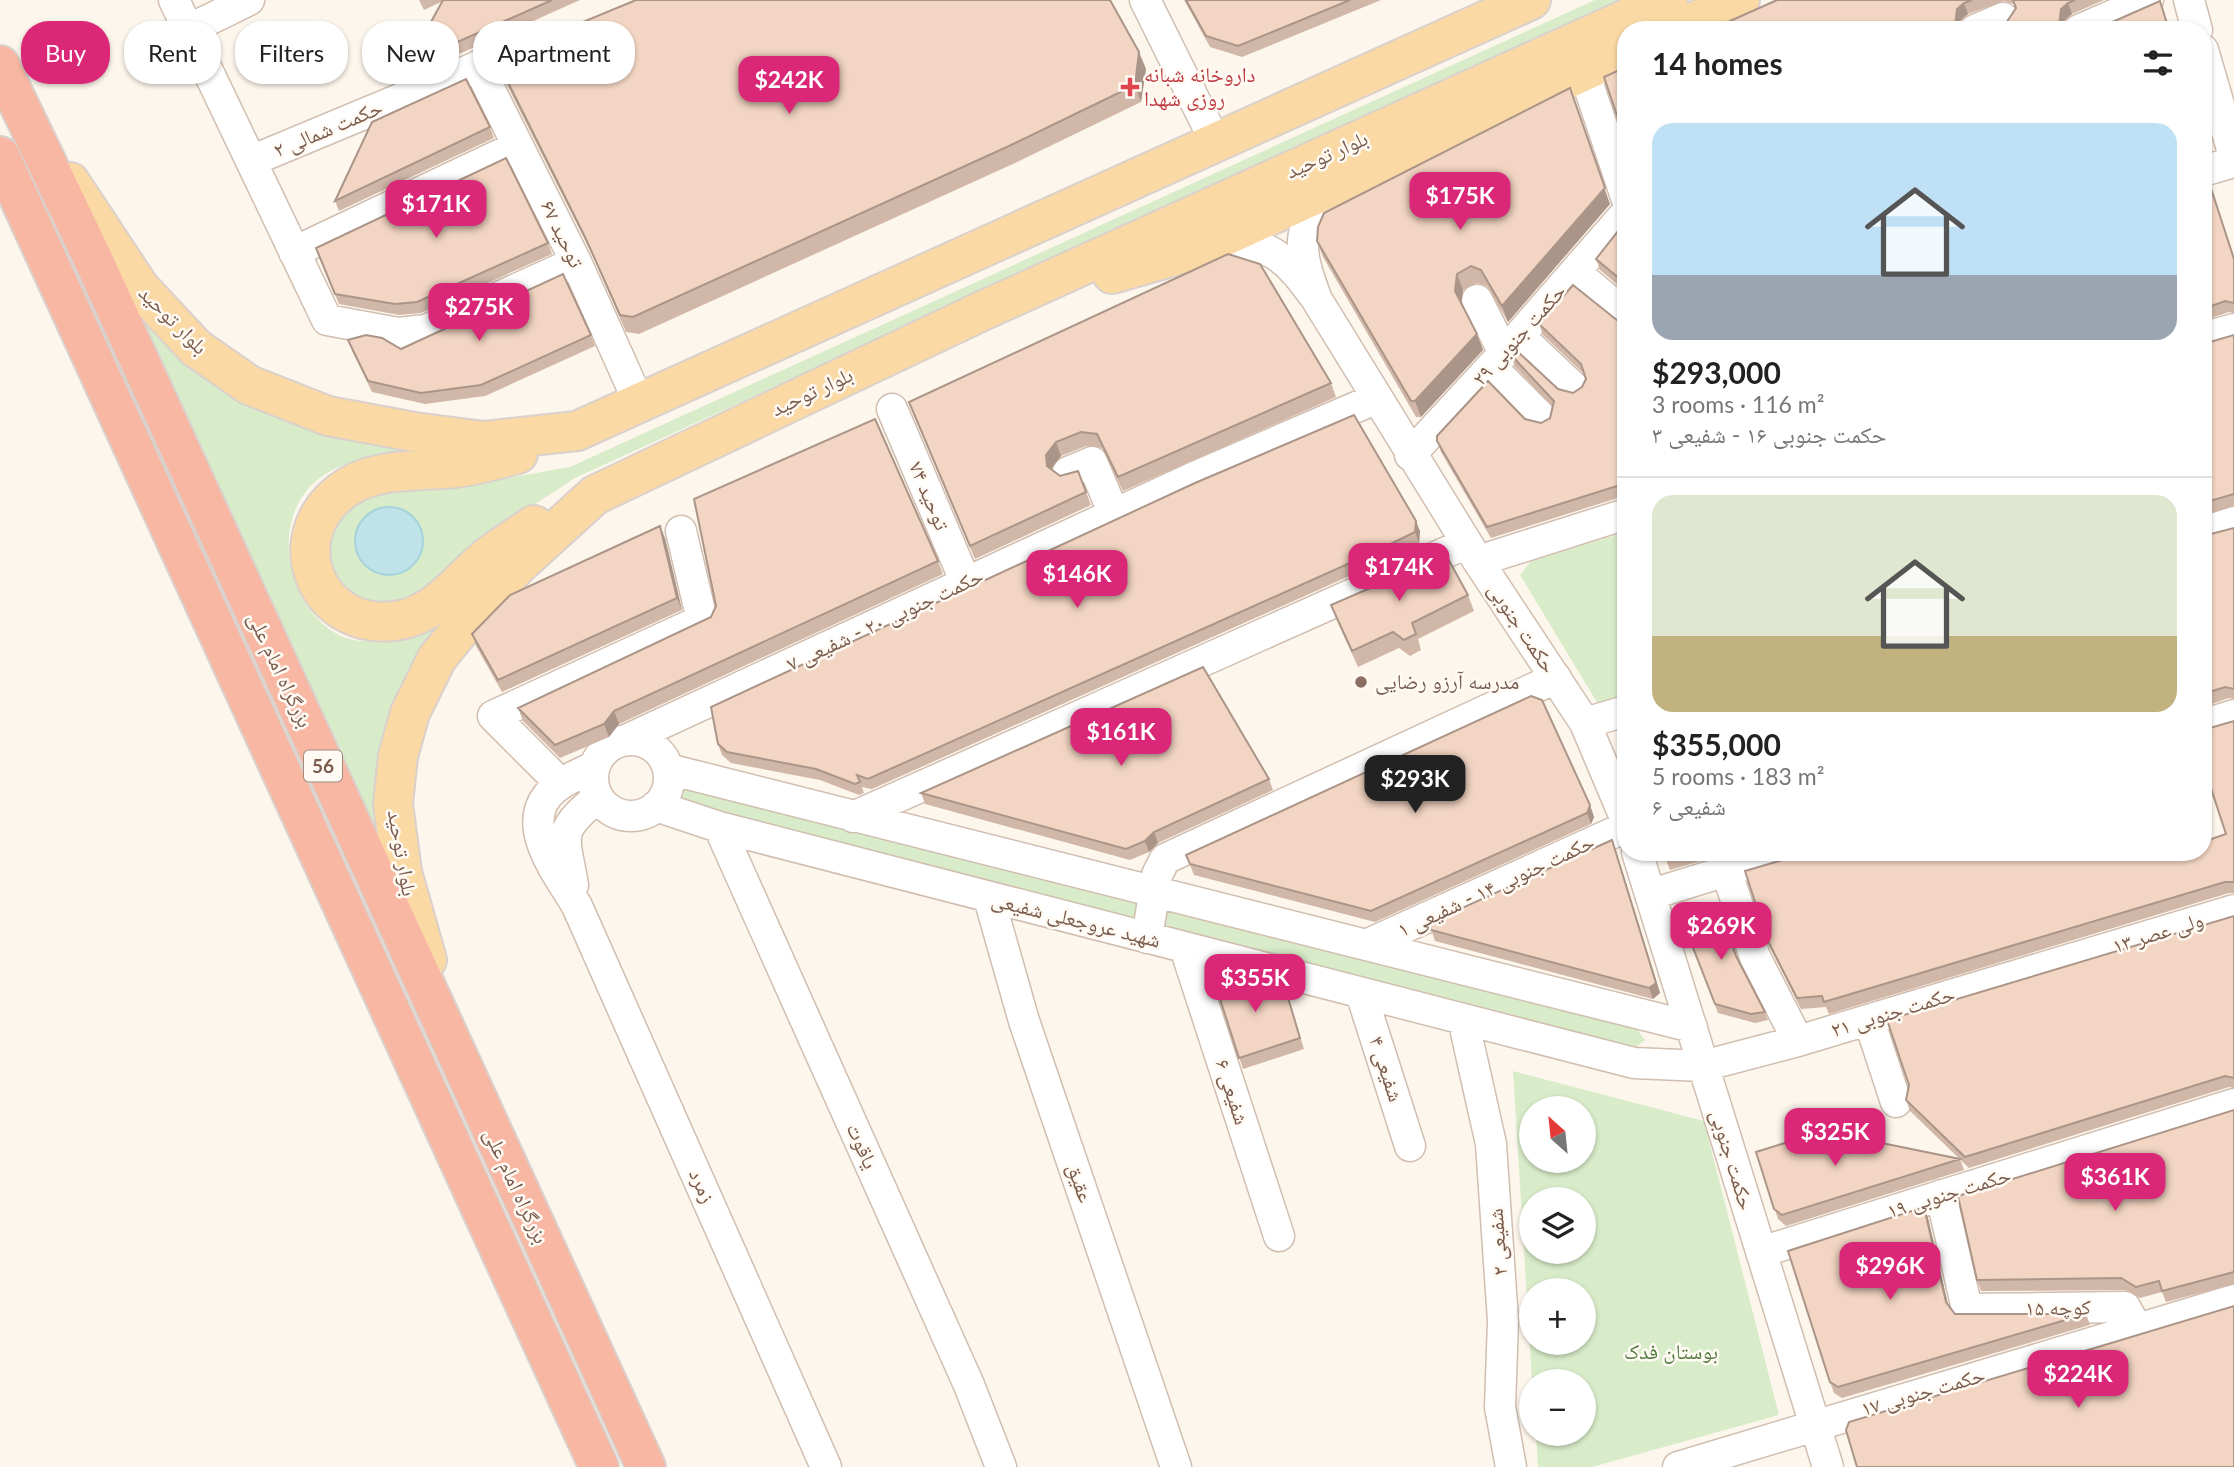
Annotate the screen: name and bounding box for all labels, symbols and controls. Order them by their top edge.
chip: Buy [21,21,110,84]
chip: Rent [124,21,221,84]
chip: Filters [235,21,348,84]
chip: New [362,21,459,84]
chip: Apartment [473,21,635,84]
icon: filters [2139,44,2177,82]
text: 14 homes [1652,45,1783,81]
pin: $242K [740,57,838,116]
place label: داروخانه شبانه روزی شهدا [1144,61,1255,111]
text: $242K [754,65,824,93]
marker: داروخانه شبانه روزی شهدا [1122,79,1138,95]
street label: حکمت شمالی ۲ [269,94,386,164]
street label: بلوار توحید [1282,124,1372,183]
icon: home [1852,169,1978,295]
pin: $175K [1411,173,1509,232]
pin: $171K [387,180,485,240]
text: $175K [1425,181,1495,209]
text: $171K [401,189,471,217]
street label: توحید ۶۷ [536,195,590,271]
street label: حکمت جنوبی ۲۹ [1466,278,1571,391]
street label: بلوار توحید [134,279,214,359]
pin: $275K [430,284,528,343]
text: $275K [444,292,514,320]
text: $293,000 [1652,354,1781,390]
street label: بلوار توحید [767,361,856,421]
text: 3 rooms · 116 m² [1652,390,1824,418]
text: حکمت جنوبی ۱۶ - شفیعی ۳ [1652,420,1886,448]
street label: توحید ۷۴ [904,457,956,534]
icon: home [1852,541,1978,667]
pin: $174K [1350,544,1448,603]
pin: $146K [1028,550,1126,610]
text: $174K [1364,552,1434,580]
text: $146K [1042,559,1112,587]
street label: حکمت جنوبی ۲۰ - شفیعی ۷ [782,562,987,677]
street label: حکمت جنوبی [1482,577,1563,678]
street label: بزرگراه امام علی [241,608,319,732]
place label: مدرسه آرزو رضایی [1375,668,1519,695]
marker: مدرسه آرزو رضایی [1353,674,1369,690]
pin: $161K [1072,708,1170,768]
text: $161K [1086,717,1156,745]
text: $355,000 [1652,726,1781,762]
road number: 56 [304,750,342,782]
pin: $293K [1366,756,1464,815]
text: 5 rooms · 183 m² [1652,762,1824,790]
text: $293K [1380,764,1450,792]
text: شفیعی ۶ [1652,792,1726,820]
street label: بلوار توحید [383,808,423,898]
street label: حکمت جنوبی ۱۴ - شفیعی ۱ [1393,828,1598,943]
street label: شهید عروجعلی شفیعی [989,885,1163,954]
pin: $269K [1672,902,1770,962]
street label: ولی عصر ۱۳ [2109,906,2207,959]
text: $269K [1686,911,1756,939]
pin: $355K [1206,954,1304,1014]
text: $355K [1220,963,1290,991]
street label: حکمت جنوبی ۲۱ [1828,980,1958,1043]
street label: شفیعی ۴ [1363,1033,1410,1105]
street label: شفیعی ۶ [1209,1056,1256,1128]
north arrow [1519,1096,1596,1172]
map controls [1519,1096,1596,1446]
street label: حکمت جنوبی [1704,1106,1761,1213]
pin: $325K [1786,1108,1884,1168]
text: $325K [1800,1117,1870,1145]
street label: یاقوت [842,1119,884,1172]
street label: بزرگراه امام علی [477,1124,555,1248]
pin: $361K [2066,1154,2164,1213]
street label: عقیق [1061,1160,1100,1206]
street label: حکمت جنوبی ۱۹ [1884,1161,2014,1224]
text: $361K [2080,1162,2150,1190]
street label: زمرد [685,1164,722,1206]
button: layers [1519,1187,1596,1264]
street label: شفیعی ۲ [1482,1207,1513,1277]
pin: $296K [1841,1242,1939,1302]
text: $296K [1855,1251,1925,1279]
button: + [1519,1278,1596,1355]
street label: کوچه ۱۵ [2025,1293,2091,1320]
park label: بوستان فدک [1624,1338,1718,1364]
pin: $224K [2029,1350,2127,1410]
text: $224K [2043,1359,2113,1387]
street label: حکمت جنوبی ۱۷ [1858,1361,1988,1422]
button: − [1519,1369,1596,1446]

